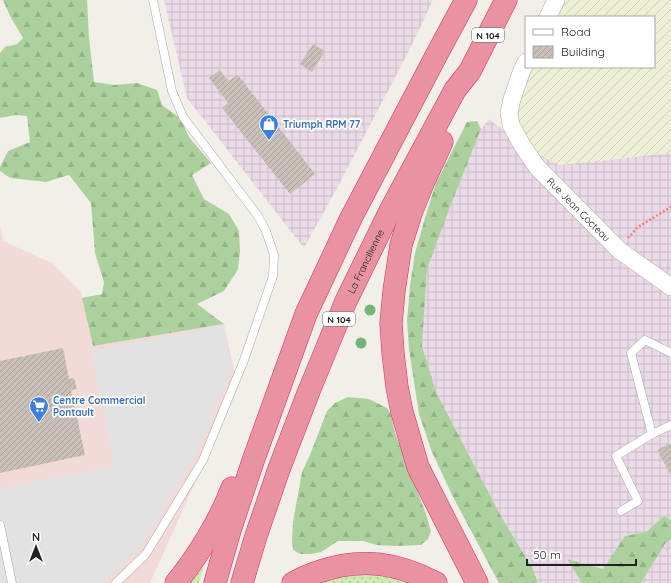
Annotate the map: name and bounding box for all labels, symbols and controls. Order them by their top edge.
legend [525,16,655,68]
text: Road [561,24,591,39]
road number: N 104 [472,28,504,42]
text: Building [561,44,605,59]
shop icon: Triumph RPM 77 [258,113,280,141]
place label: Triumph RPM 77 [283,118,361,131]
street label: Rue Jean Cocteau [544,174,613,244]
street label: La Francilienne [344,227,387,296]
road number: N 104 [323,312,355,326]
place label: Centre Commercial Pontault [53,394,146,419]
supermarket icon: Centre Commercial Pontault [28,395,50,423]
north arrow [16,527,56,567]
text: N [32,530,40,544]
scale bar [527,541,636,567]
text: 50 m [533,547,561,562]

